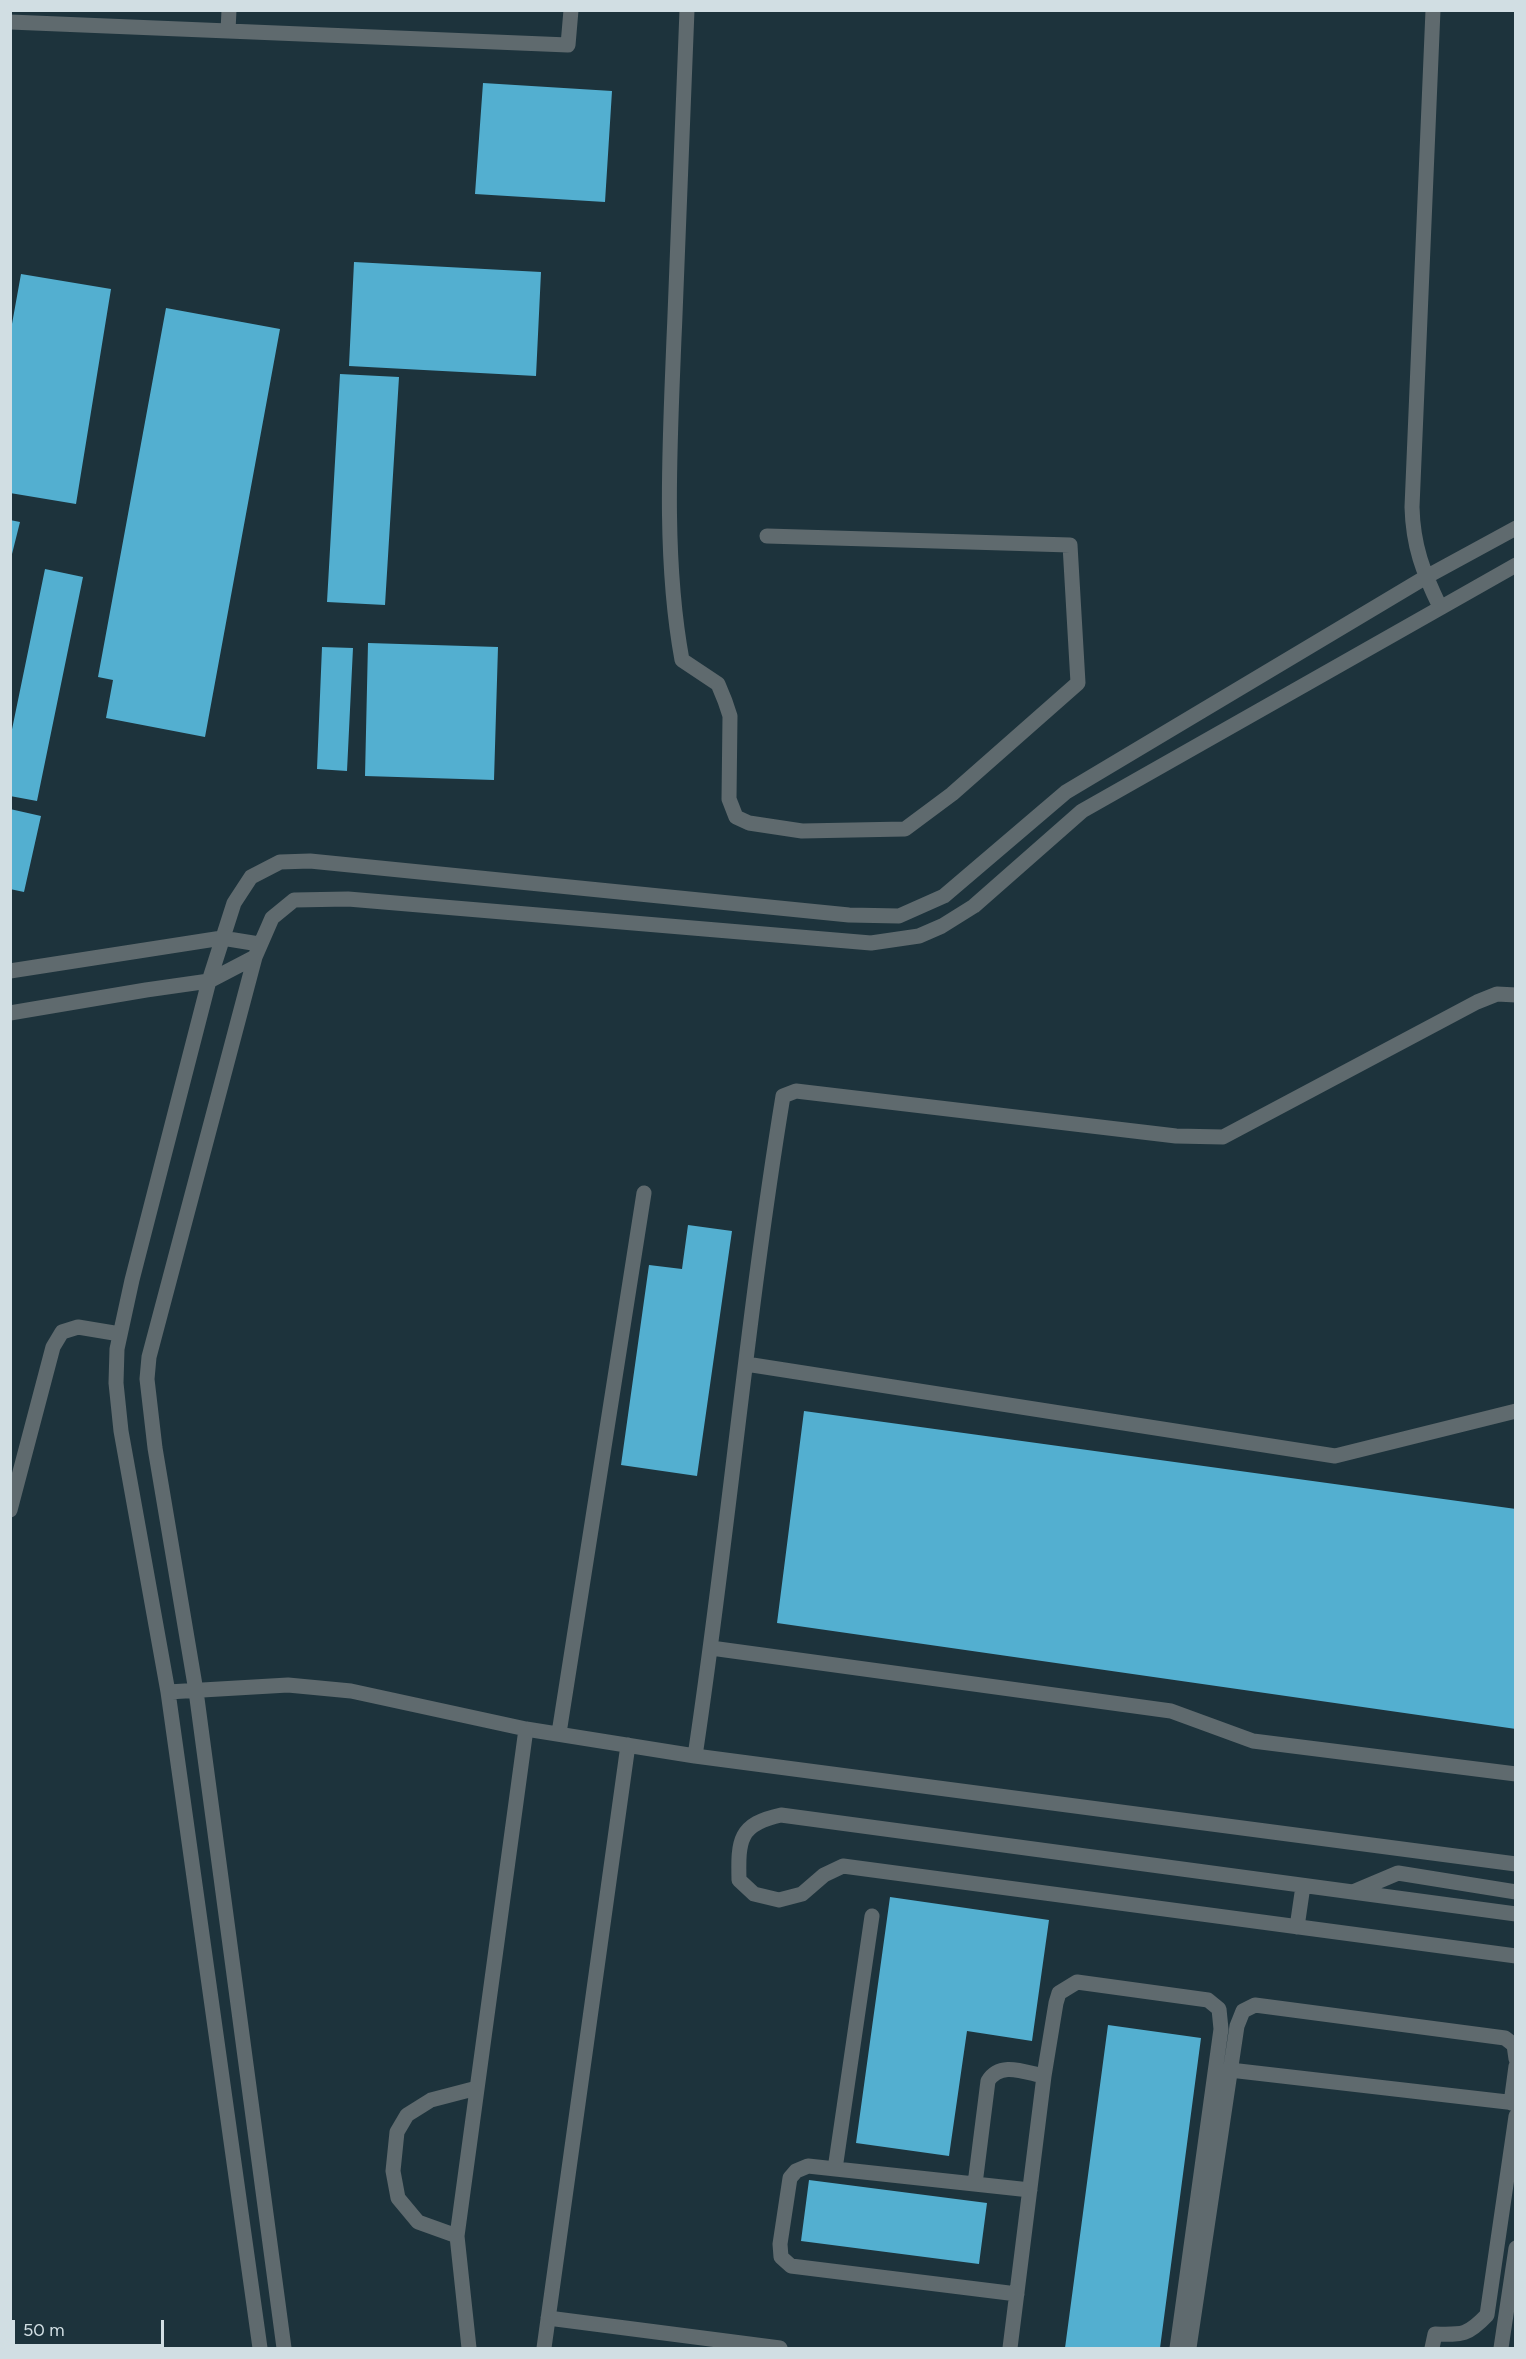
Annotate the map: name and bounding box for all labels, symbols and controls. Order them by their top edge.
scale bar [15,2308,166,2346]
text: 50 m [23,2319,65,2341]

